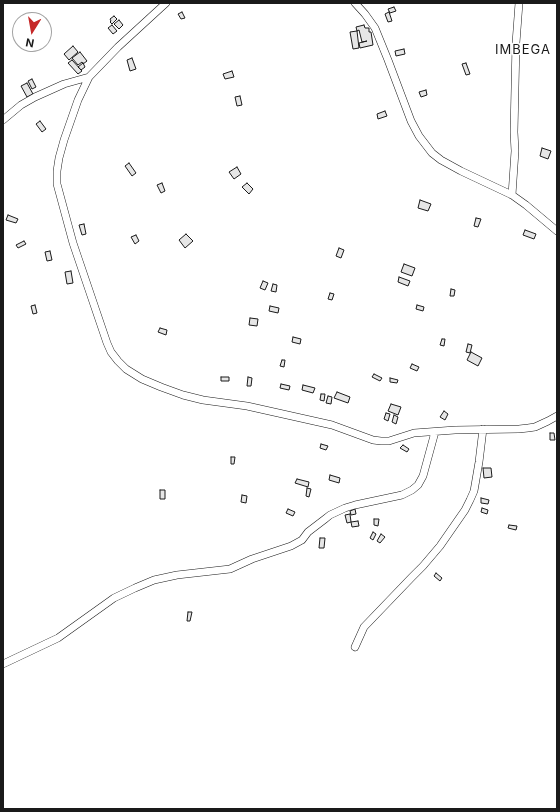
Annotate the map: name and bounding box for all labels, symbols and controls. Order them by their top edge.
north arrow [12,12,52,52]
text: N [24,35,35,50]
district label: IMBEGA [495,42,551,58]

